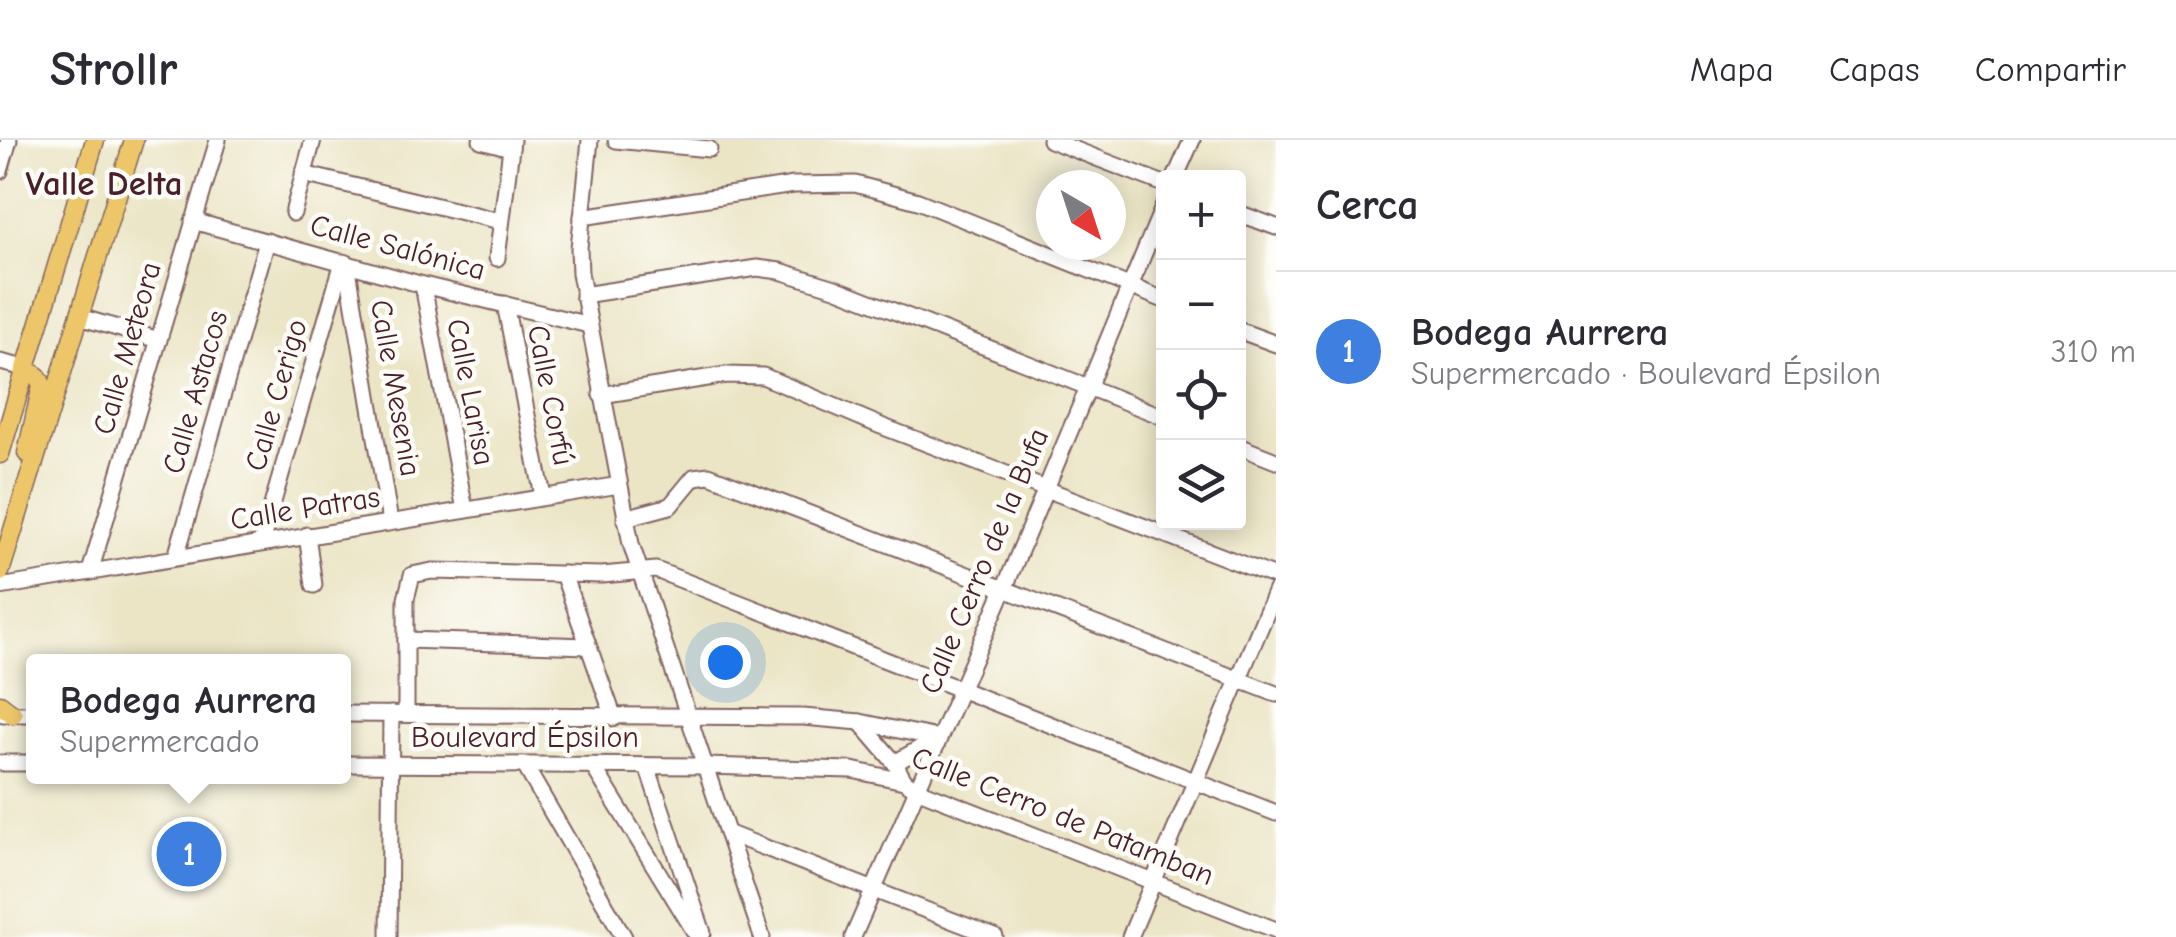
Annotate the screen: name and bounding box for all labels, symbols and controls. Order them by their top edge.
text: Strollr [50,42,177,97]
text: Mapa [1690,49,1774,90]
text: Capas [1829,49,1920,90]
text: Compartir [1975,49,2126,90]
district label: Valle Delta [25,163,183,204]
north arrow [1036,170,1126,260]
map controls [1156,170,1246,530]
button: + [1156,170,1246,260]
text: Cerca [1316,181,1419,230]
street label: Calle Salónica [306,207,489,288]
street label: Calle Meteora [86,258,169,438]
button: − [1156,260,1246,350]
street label: Calle Mesenia [363,297,428,479]
street label: Calle Astacos [156,307,235,478]
text: Bodega Aurrera [1411,311,1668,355]
street label: Calle Cerigo [238,315,315,475]
street label: Calle Larisa [439,316,502,468]
street label: Calle Corfú [520,322,581,468]
text: 1 [1342,333,1355,370]
text: 310 m [2050,333,2136,370]
button: locate [1156,350,1246,440]
text: Supermercado · Boulevard Épsilon [1411,355,1881,392]
street label: Calle Cerro de la Bufa [913,423,1056,699]
button: layers [1156,440,1246,530]
street label: Calle Patras [228,479,382,538]
your location [700,637,751,688]
popup [26,654,351,784]
text: Bodega Aurrera [60,679,317,723]
street label: Boulevard Épsilon [411,720,639,755]
text: Supermercado [60,723,260,760]
street label: Calle Cerro de Patamban [907,740,1219,893]
pin: 1 [156,816,222,892]

